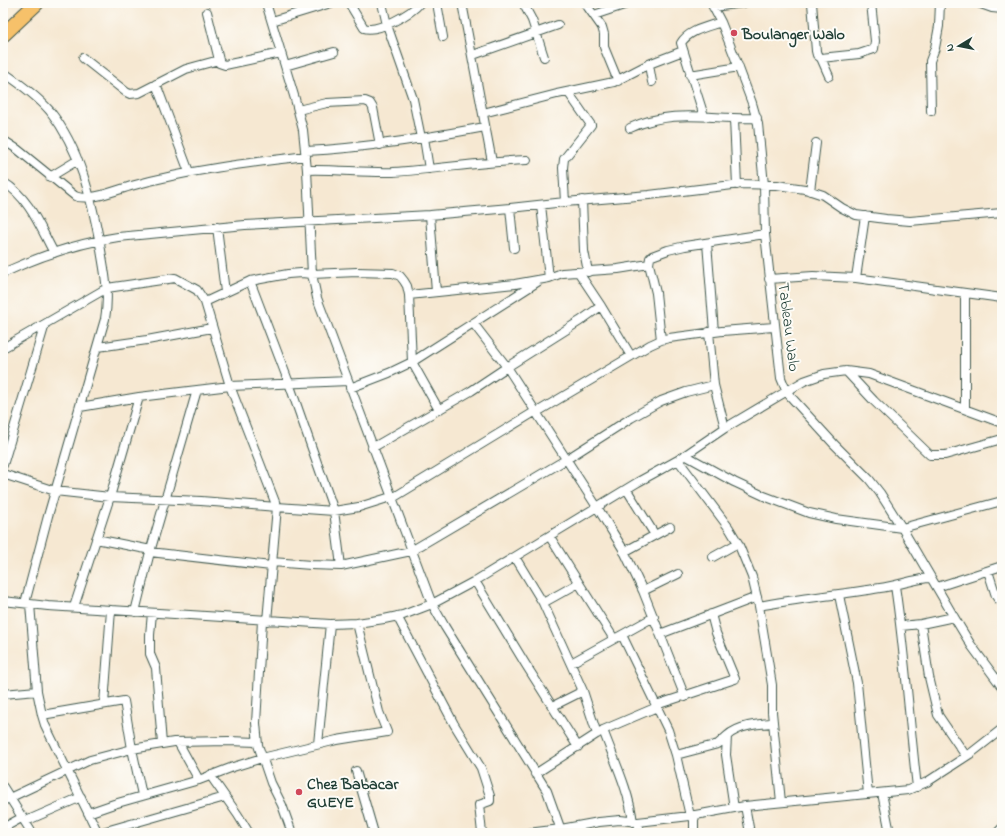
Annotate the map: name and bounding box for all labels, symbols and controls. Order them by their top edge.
place label: Boulanger Walo [741,23,845,48]
north arrow [939,26,979,66]
marker: Boulanger Walo [729,28,739,38]
text: N [942,43,959,53]
street label: Tableau Walo [771,281,805,373]
place label: Chez Babacar GUEYE [307,773,399,815]
marker: Chez Babacar GUEYE [294,787,304,797]

